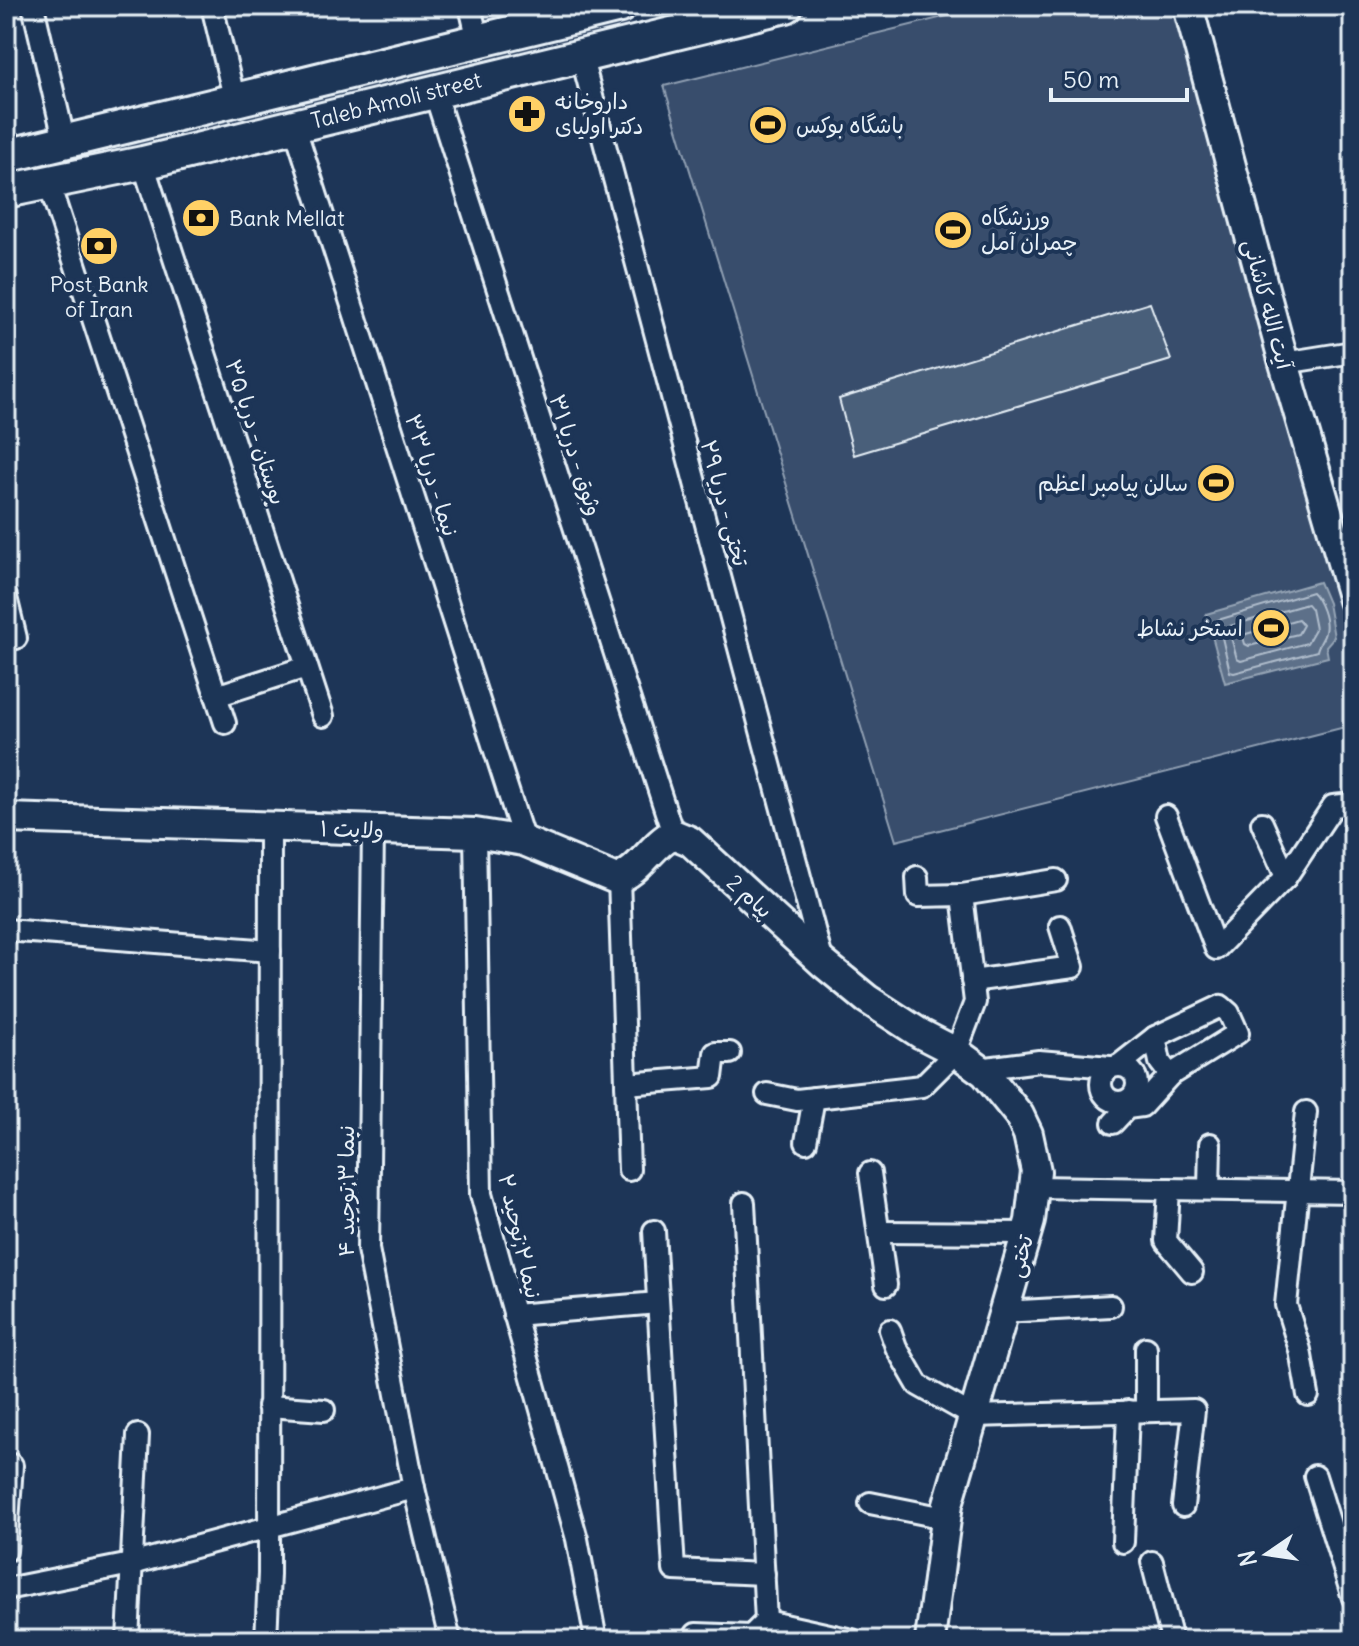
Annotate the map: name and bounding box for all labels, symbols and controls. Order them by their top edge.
scale bar [1051,52,1187,102]
text: 50 m [1063,64,1119,94]
street label: Taleb Amoli street [308,65,484,135]
place label: داروخانه دکتر اولیای [555,87,643,140]
pharmacy icon: داروخانه دکتر اولیای [506,93,548,135]
sports icon: باشگاه‌ بوکس [747,104,789,146]
place label: باشگاه‌ بوکس [796,111,904,139]
bank icon: Bank Mellat [180,197,222,239]
place label: ورزشگاه چمران آمل [981,203,1078,256]
place label: Bank Mellat [229,204,345,232]
sports icon: ورزشگاه چمران آمل [932,209,974,251]
bank icon: Post Bank of Iran [78,225,120,267]
street label: آیت الله کاشانی [1236,236,1299,374]
place label: Post Bank of Iran [50,270,148,323]
street label: بوستان - دریا ۳۵ [219,356,293,508]
street label: وثوق - دریا ۳۱ [543,391,609,519]
street label: نیما - دریا ۳۳ [399,410,465,540]
street label: تختی - دریا ۲۹ [694,437,755,570]
sports icon: سالن پیامبر اعظم [1195,462,1237,504]
place label: سالن پیامبر اعظم [1038,469,1188,500]
sports icon: استخر نشاط [1250,607,1292,649]
place label: استخر نشاط [1137,614,1243,642]
street label: ولایت ۱ [320,814,384,844]
street label: پیام 2 [719,868,779,926]
street label: نیما ۳;توحید ۴ [332,1125,360,1257]
street label: نیما ۲;توحید ۲ [492,1171,548,1301]
street label: تختی [1001,1231,1040,1281]
north arrow [1227,1514,1307,1594]
text: N [1232,1548,1263,1569]

